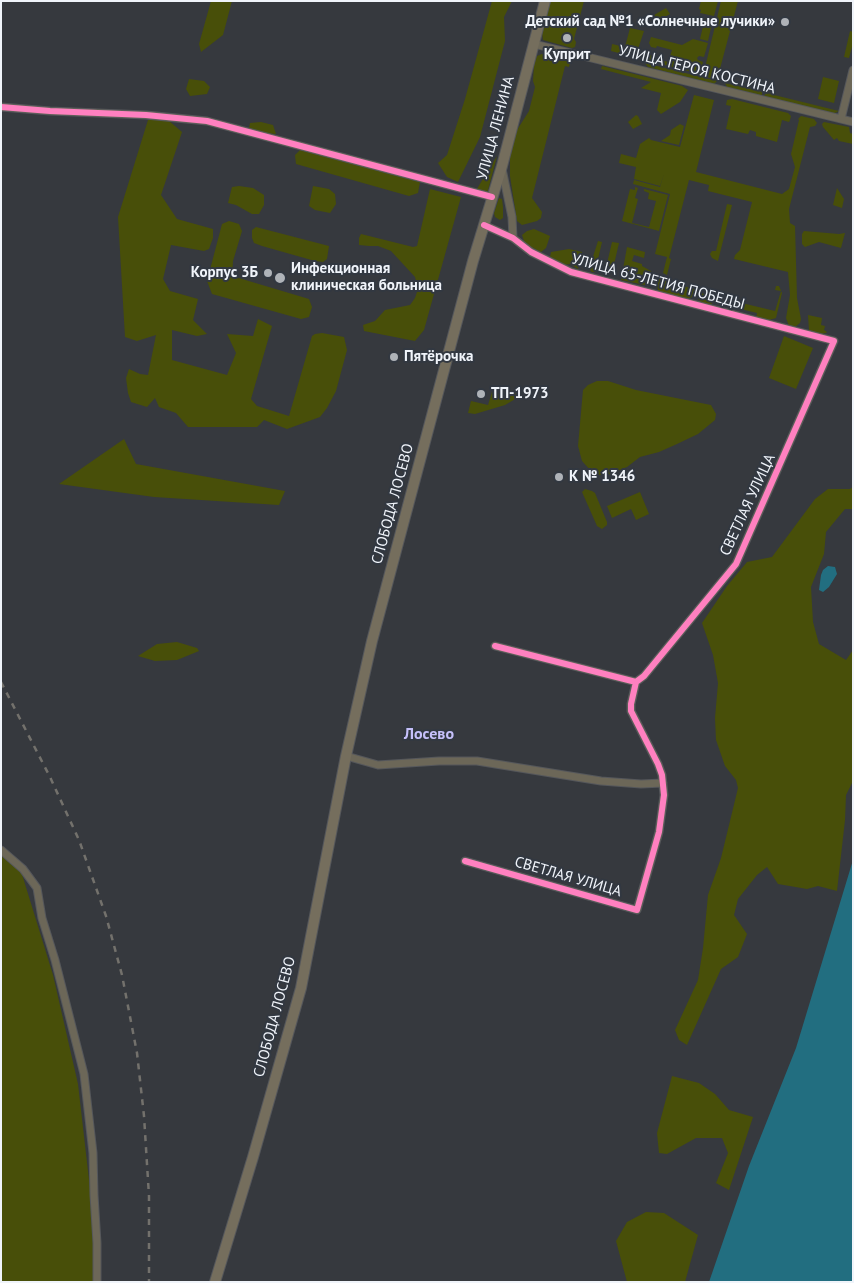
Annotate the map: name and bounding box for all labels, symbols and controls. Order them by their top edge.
place label: Детский сад №1 «Солнечные лучики» [526,13,775,31]
marker: Детский сад №1 «Солнечные лучики» [779,16,791,28]
marker: Куприт [561,32,573,44]
street label: УЛИЦА ГЕРОЯ КОСТИНА [617,42,777,98]
place label: Куприт [544,46,590,64]
street label: УЛИЦА ЛЕНИНА [473,74,519,182]
street label: УЛИЦА 65-ЛЕТИЯ ПОБЕДЫ [569,250,747,314]
place label: Инфекционная клиническая больница [291,260,442,295]
place label: Корпус 3Б [191,264,258,282]
marker: Корпус 3Б [262,267,274,279]
marker: Инфекционная клиническая больница [273,271,287,285]
place label: Пятёрочка [404,348,473,366]
marker: Пятёрочка [388,351,400,363]
place label: ТП-1973 [491,385,549,403]
marker: ТП-1973 [475,388,487,400]
street label: СЛОБОДА ЛОСЕВО [368,442,418,566]
street label: СВЕТЛАЯ УЛИЦА [717,451,779,559]
place label: К № 1346 [569,468,635,486]
marker: К № 1346 [553,471,565,483]
district label: Лосево [404,724,454,744]
street label: СВЕТЛАЯ УЛИЦА [513,853,623,901]
street label: СЛОБОДА ЛОСЕВО [250,955,300,1079]

